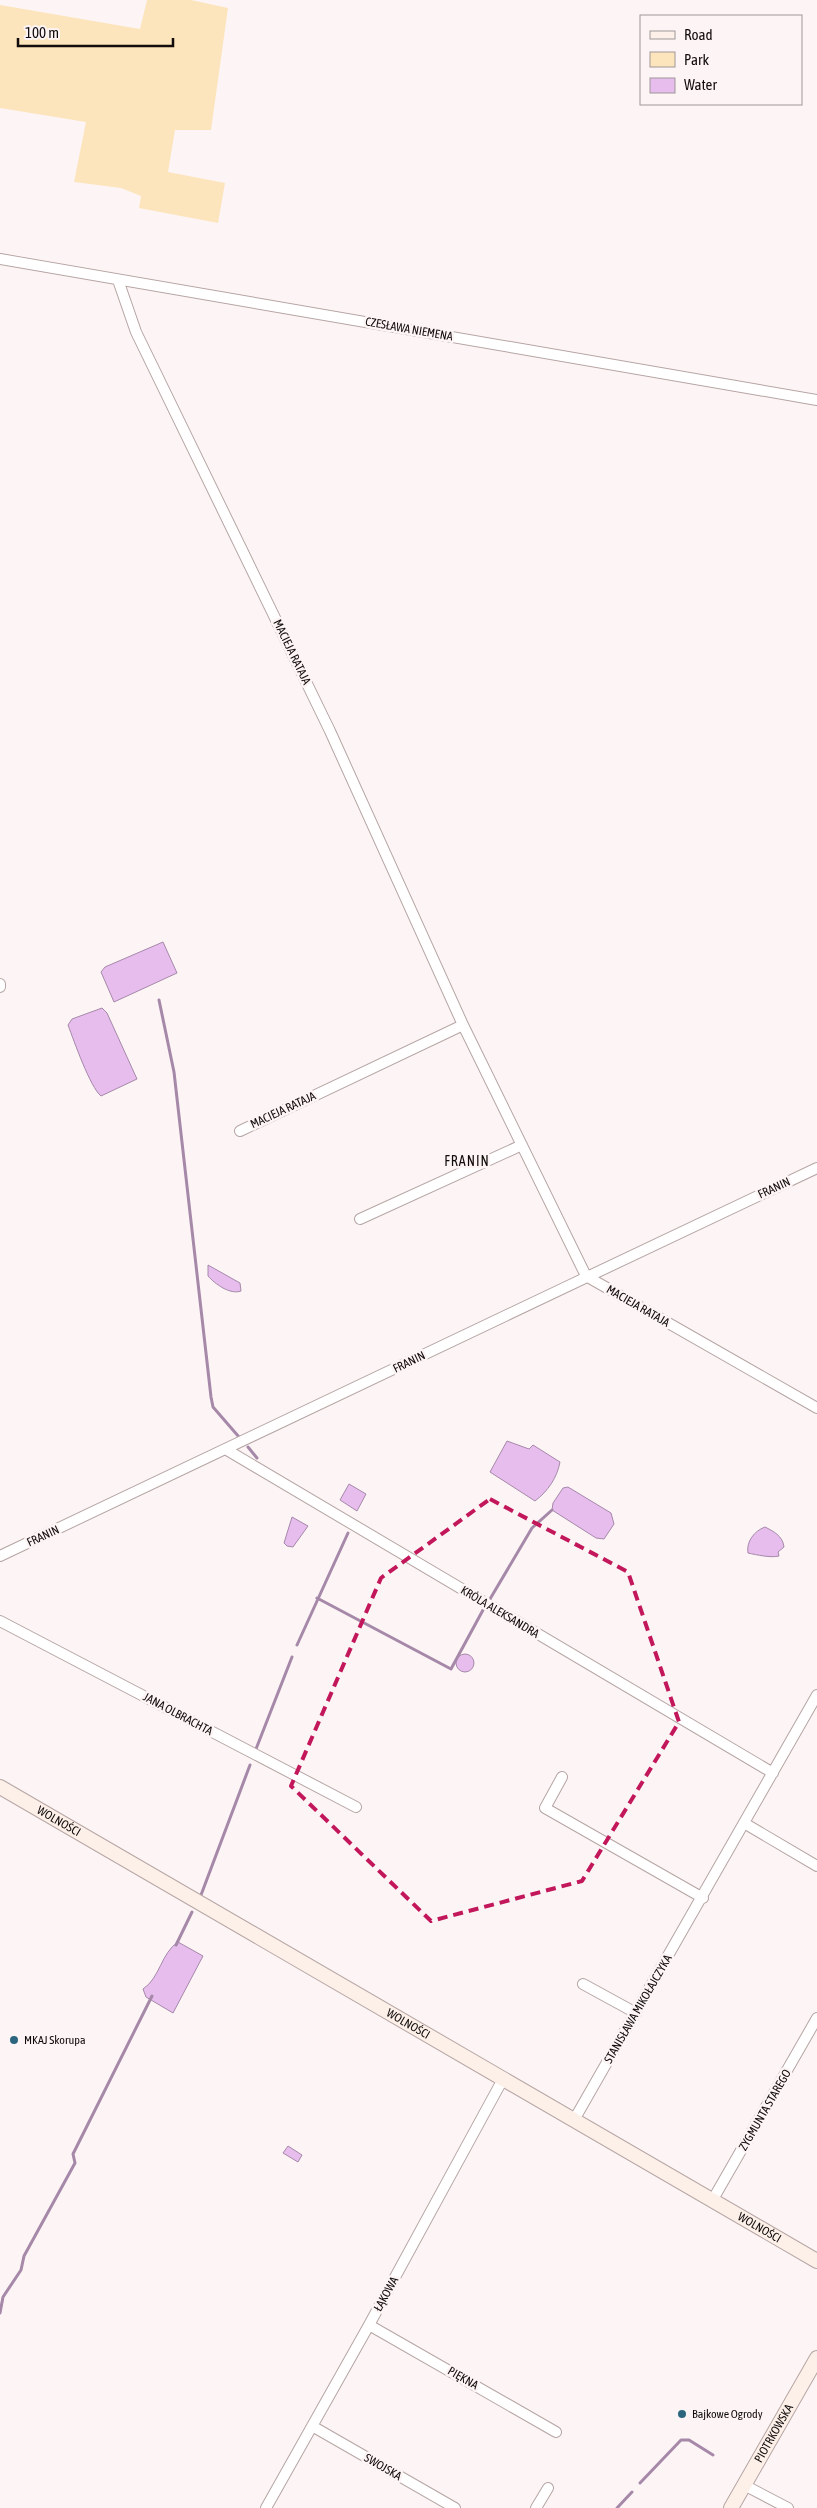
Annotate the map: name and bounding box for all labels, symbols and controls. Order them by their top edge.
scale bar [18,15,172,47]
legend [640,15,802,105]
text: 100 m [25,24,59,41]
text: Road [684,26,713,43]
text: Park [684,51,709,68]
text: Water [684,76,717,93]
street label: CZESŁAWA NIEMENA [364,314,454,344]
street label: MACIEJA RATAJA [270,617,314,687]
street label: MACIEJA RATAJA [248,1089,318,1131]
district label: FRANIN [444,1153,490,1169]
street label: FRANIN [756,1174,792,1202]
street label: MACIEJA RATAJA [604,1282,672,1330]
street label: FRANIN [391,1348,427,1376]
street label: FRANIN [25,1522,61,1550]
street label: KRÓLA ALEKSANDRA [458,1583,542,1641]
street label: JANA OLBRACHTA [141,1690,215,1738]
street label: WOLNOŚCI [35,1803,83,1839]
street label: STANISŁAWA MIKOŁAJCZYKA [601,1952,675,2066]
street label: WOLNOŚCI [384,2006,432,2042]
place label: MKAJ Skorupa [24,2033,86,2047]
marker: MKAJ Skorupa [8,2034,20,2046]
street label: ZYGMUNTA STAREGO [736,2067,794,2153]
street label: WOLNOŚCI [735,2210,784,2246]
street label: ŁĄKOWA [371,2274,401,2314]
street label: PIĘKNA [445,2364,481,2392]
street label: PIOTRKOWSKA [752,2402,796,2465]
place label: Bajkowe Ogrody [692,2407,763,2421]
marker: Bajkowe Ogrody [676,2408,688,2420]
street label: SWOJSKA [362,2451,404,2483]

